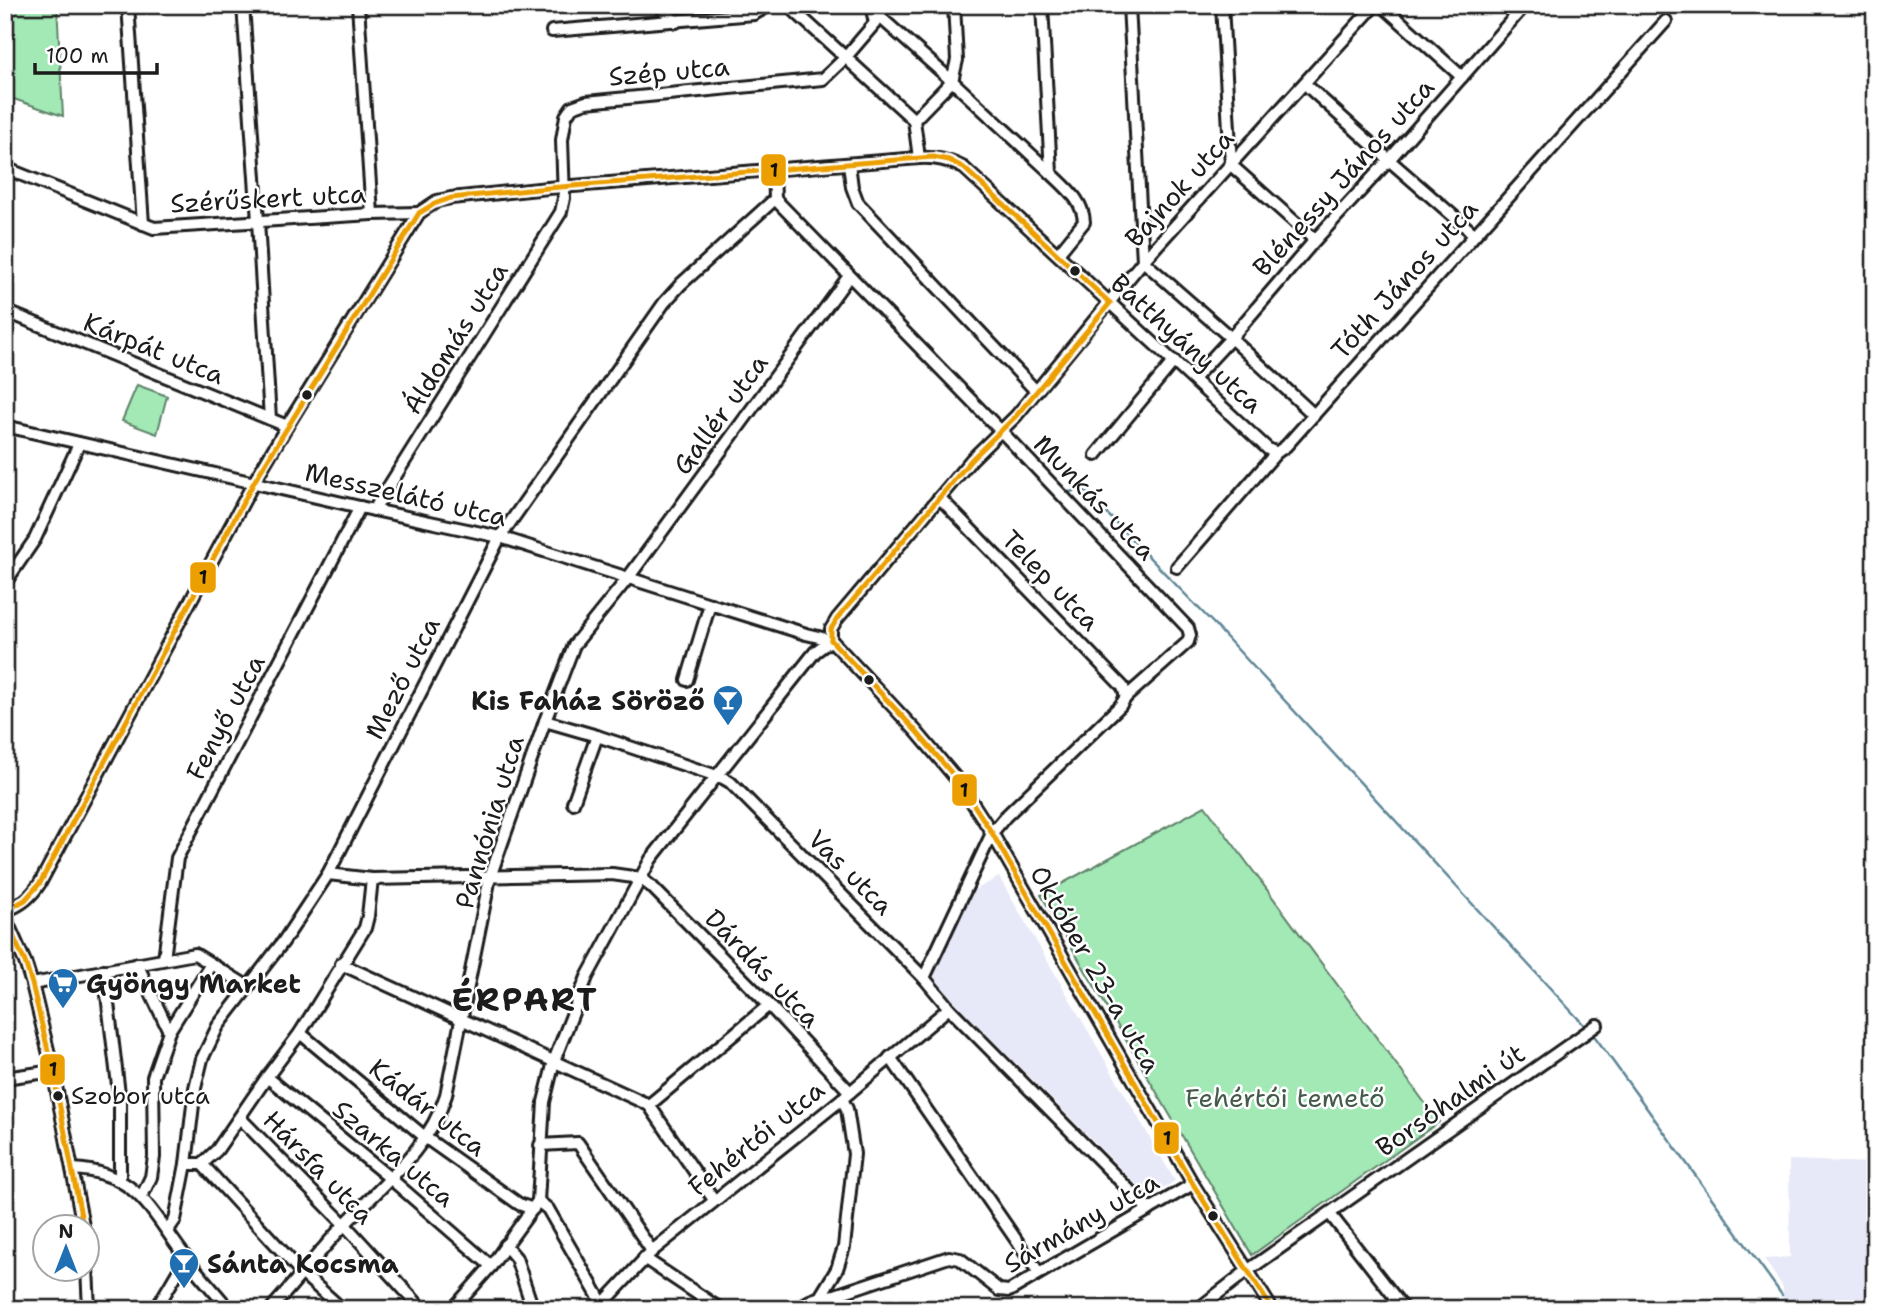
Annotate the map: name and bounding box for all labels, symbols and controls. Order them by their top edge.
scale bar [35,32,158,76]
text: 100 m [46,42,109,70]
street label: Szép utca [607,48,731,94]
street label: Blénessy János utca [1245,70,1441,284]
street label: Bajnok utca [1117,122,1241,254]
line badge: 1 [760,153,787,187]
text: 1 [770,158,778,183]
street label: Szérűskert utca [169,175,367,221]
street label: Tóth János utca [1323,192,1485,366]
street label: Áldomás utca [394,256,516,420]
unlabelled marker [1068,264,1082,278]
street label: Batthyány utca [1104,265,1270,421]
street label: Kárpát utca [78,304,230,392]
street label: Gallér utca [664,347,776,481]
unlabelled marker [300,388,314,402]
street label: Munkás utca [1026,427,1164,567]
street label: Messzelátó utca [302,454,510,534]
street label: Telep utca [994,522,1108,638]
line badge: 1 [189,561,217,594]
text: 1 [199,565,207,590]
street label: Mező utca [356,611,448,745]
street label: Fenyő utca [177,648,273,786]
unlabelled marker [862,673,876,687]
place label: Kis Faház Söröző [471,683,705,718]
bar icon: Kis Faház Söröző [711,683,745,727]
street label: Pannónia utca [446,731,532,913]
line badge: 1 [951,773,978,807]
text: 1 [960,778,968,803]
street label: Vas utca [801,822,901,922]
street label: Október 23-a utca [1022,859,1170,1079]
street label: Dárdás utca [698,901,828,1035]
supermarket icon: Gyöngy Market [46,966,80,1010]
place label: Gyöngy Market [86,966,301,1001]
district label: ÉRPART [451,977,599,1022]
street label: Borsóhalmi út [1368,1036,1532,1164]
street label: Kádár utca [362,1050,494,1164]
line badge: 1 [39,1053,66,1086]
text: 1 [49,1057,57,1082]
street label: Fehértói utca [681,1072,831,1204]
place label: Szobor utca [71,1080,210,1112]
park label: Fehértói temető [1185,1080,1385,1115]
marker: Szobor utca [51,1089,65,1103]
street label: Szarka utca [326,1092,462,1214]
street label: Hársfa utca [256,1102,382,1232]
line badge: 1 [1153,1121,1180,1155]
text: 1 [1163,1126,1171,1151]
street label: Sármány utca [997,1163,1165,1281]
unlabelled marker [1206,1209,1220,1223]
north arrow [32,1212,102,1282]
text: N [58,1219,74,1244]
bar icon: Sánta Kocsma [167,1246,201,1290]
place label: Sánta Kocsma [207,1246,399,1281]

